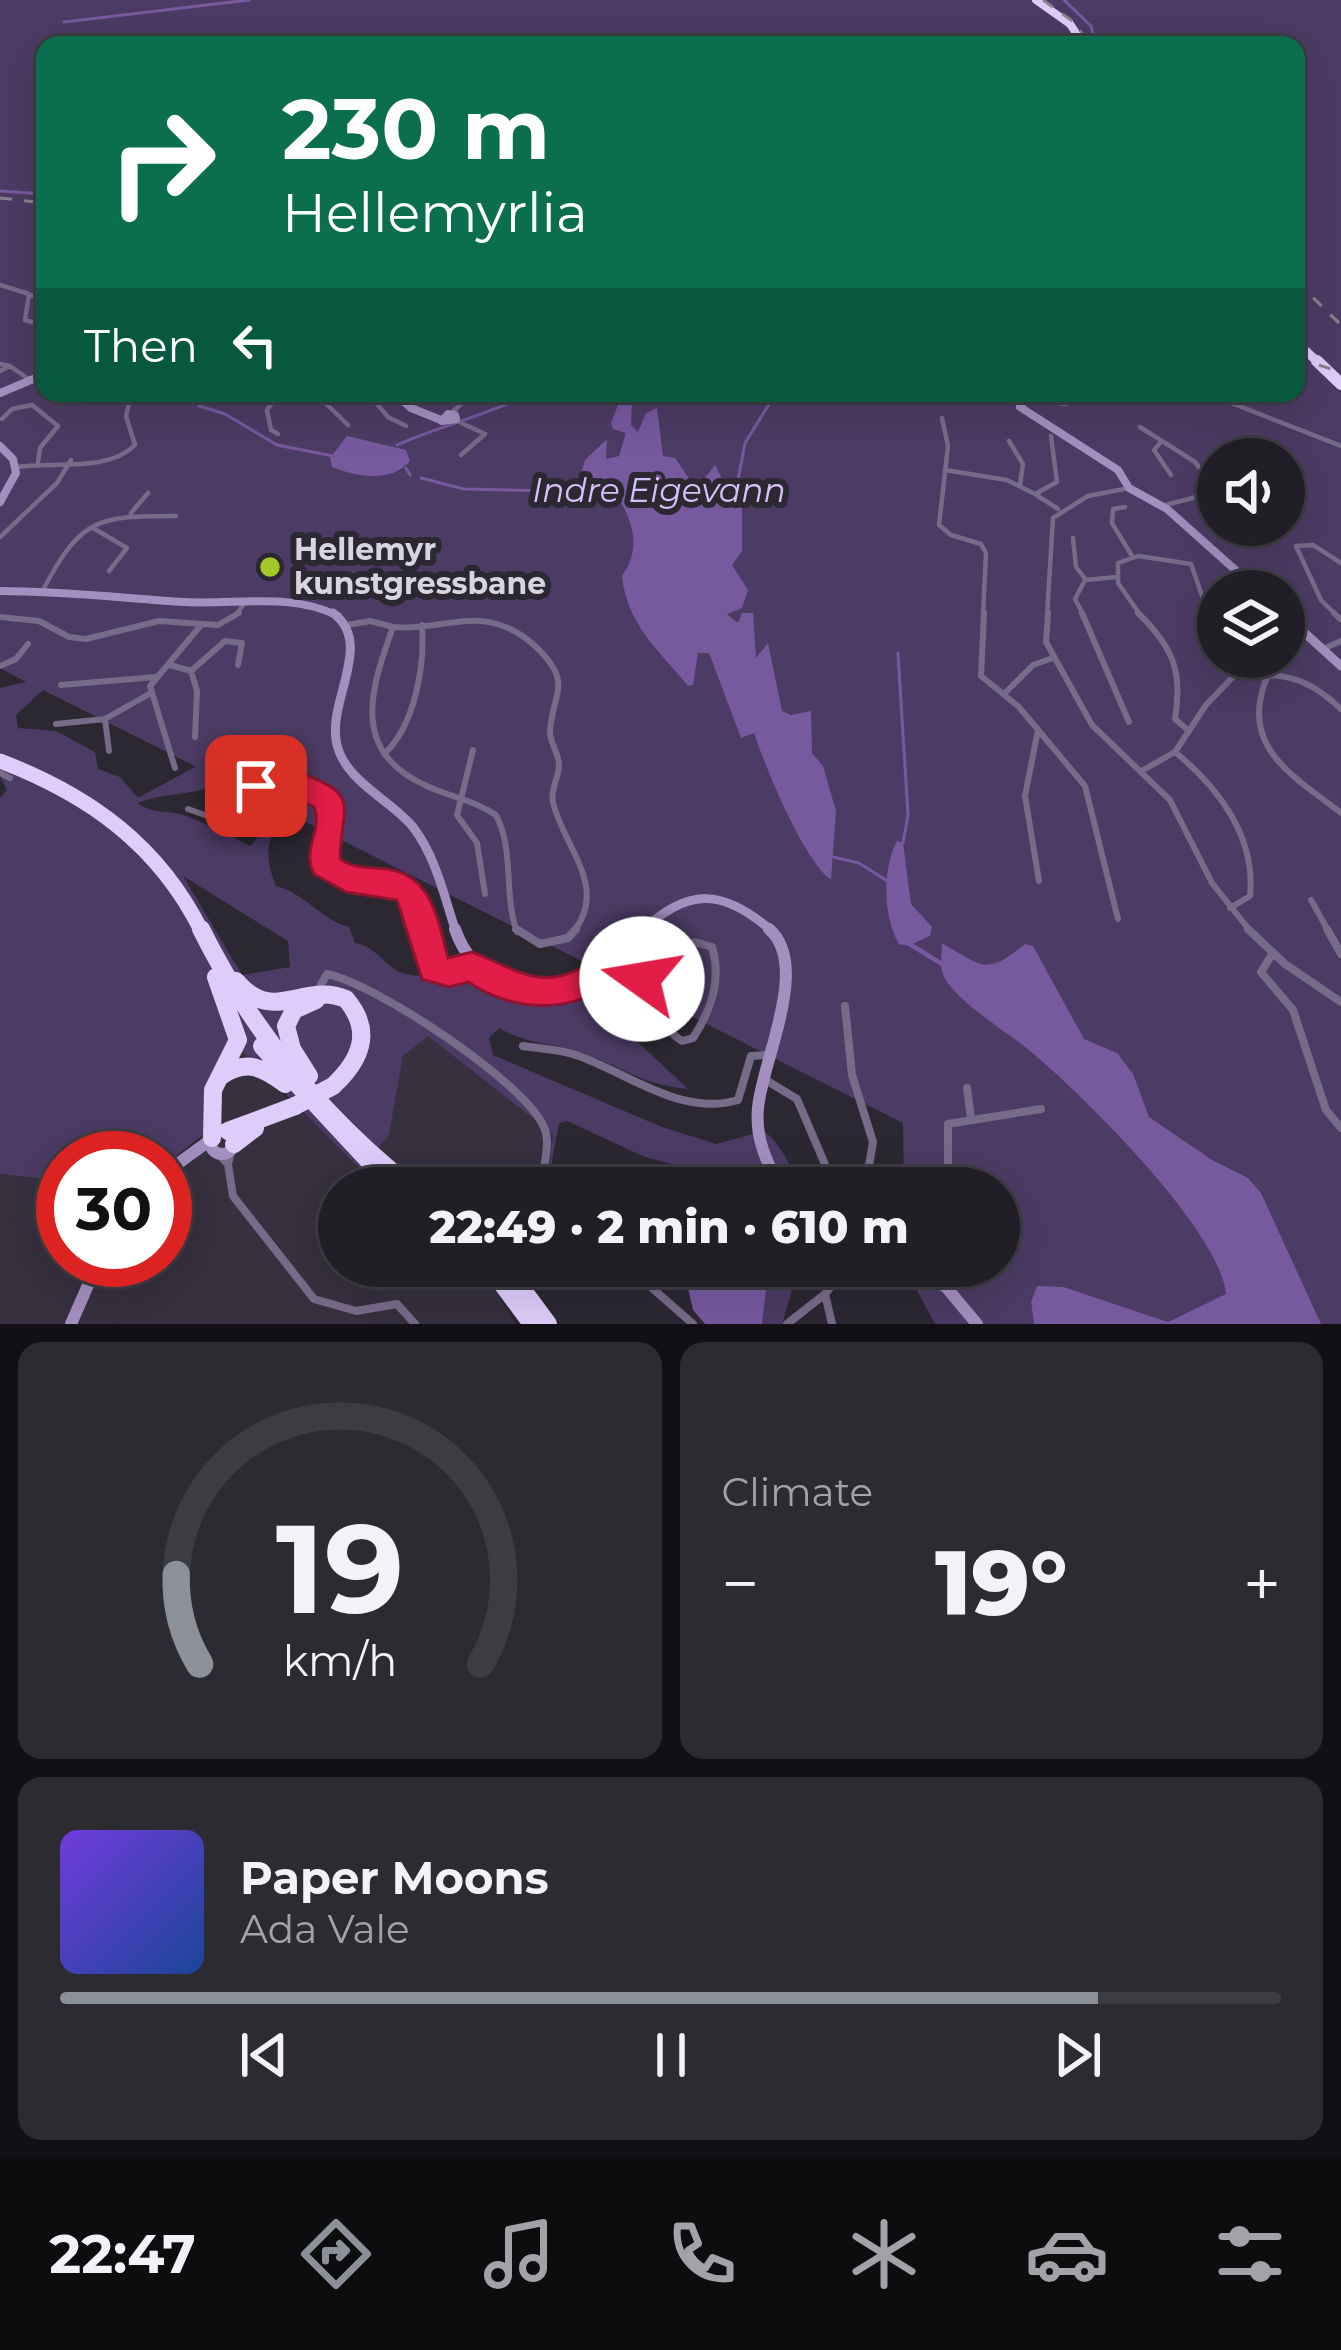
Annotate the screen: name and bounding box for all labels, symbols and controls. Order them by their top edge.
text: 230 m [282,78,550,180]
icon: right [84,84,240,240]
text: Hellemyrlia [282,180,588,246]
icon: left [222,312,288,378]
text: Then [84,318,198,373]
map controls [1197,438,1305,678]
button: sound [1197,438,1305,546]
water label: Indre Eigevann [532,470,786,510]
place label: Hellemyr kunstgressbane [294,531,546,602]
marker: Hellemyr kunstgressbane [257,554,283,580]
button: layers [1197,570,1305,678]
pin [205,735,307,837]
icon: arrive [223,753,289,819]
position arrow [579,916,705,1042]
speed limit sign: 30 [36,1131,192,1287]
text: 22:49 · 2 min · 610 m [429,1199,909,1254]
text: Climate [722,1468,873,1516]
text: 19 [276,1492,404,1644]
text: 19° [935,1528,1067,1638]
text: − [722,1543,759,1624]
text: + [1243,1543,1281,1624]
text: km/h [283,1633,397,1686]
text: Paper Moons [240,1850,549,1905]
text: Ada Vale [240,1905,410,1953]
icon: previous [231,2022,297,2088]
icon: pause [638,2022,704,2088]
icon: next [1045,2022,1111,2088]
icon: directions [294,2212,378,2296]
icon: music [477,2212,561,2296]
icon: phone [660,2212,744,2296]
icon: climate [842,2212,926,2296]
icon: car [1025,2212,1109,2296]
icon: filters [1208,2212,1292,2296]
text: 22:47 [49,2221,196,2287]

